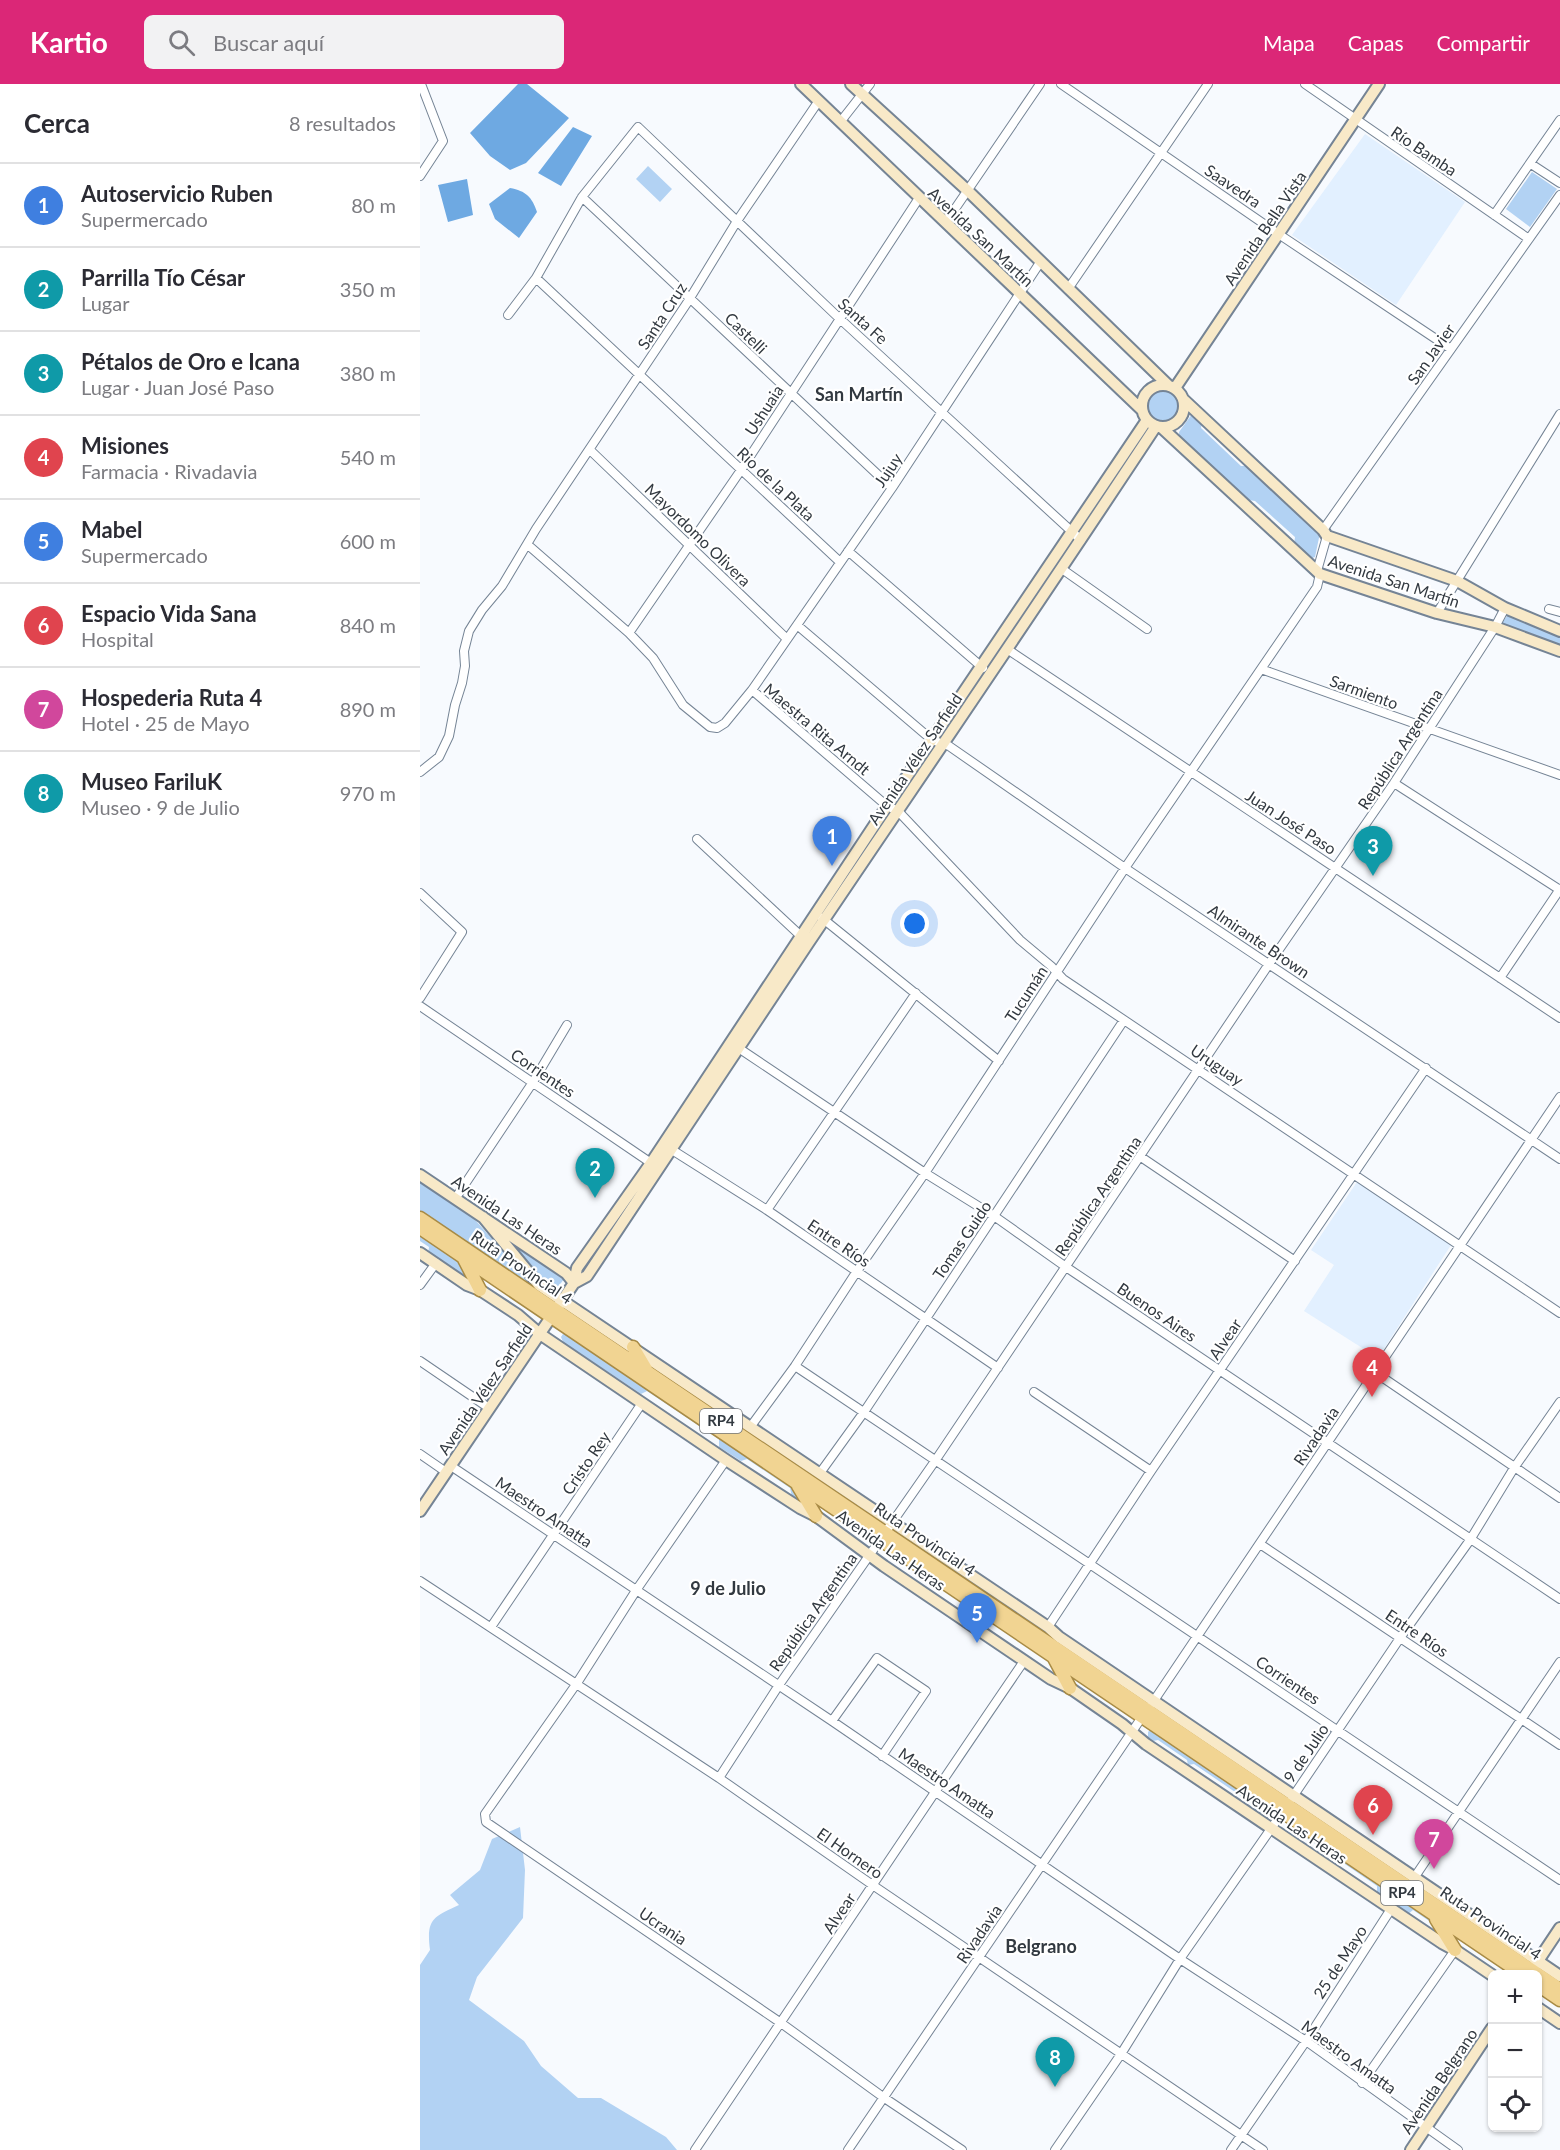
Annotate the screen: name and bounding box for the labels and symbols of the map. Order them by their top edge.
street label: Río Bamba [1388,122,1461,179]
street label: Saavedra [1202,160,1265,211]
street label: Avenida Bella Vista [1219,167,1310,288]
street label: Avenida San Martín [925,183,1038,290]
street label: Santa Cruz [633,279,690,353]
street label: Santa Fe [835,294,892,348]
street label: Castelli [721,308,771,357]
street label: San Javier [1403,320,1458,388]
street label: Ushuaia [740,381,787,438]
district label: San Martín [815,383,903,405]
street label: Rio de la Plata [734,443,819,524]
street label: Jujuy [870,449,906,490]
street label: Mayordomo Olivera [641,479,755,590]
street label: Avenida San Martín [1326,550,1462,611]
street label: Sarmiento [1327,670,1401,713]
street label: Maestra Rita Arndt [760,679,874,779]
street label: República Argentina [1353,685,1446,813]
street label: Avenida Vélez Sarfield [864,689,966,828]
street label: Juan José Paso [1242,785,1340,858]
pin: 1 [812,816,852,866]
pin: 3 [1354,826,1392,876]
street label: Almirante Brown [1205,900,1314,982]
your location [900,909,929,938]
street label: Tucumán [1000,962,1051,1025]
street label: Uruguay [1187,1040,1248,1090]
street label: Corrientes [508,1044,579,1101]
street label: República Argentina [1051,1132,1145,1259]
pin: 2 [576,1148,615,1198]
street label: Avenida Las Heras [449,1171,566,1258]
street label: Tomas Guido [928,1197,995,1283]
street label: Entre Ríos [804,1215,874,1270]
street label: Ruta Provincial 4 [468,1226,576,1307]
street label: Buenos Aires [1114,1278,1201,1345]
street label: Alvear [1204,1315,1245,1363]
street label: Avenida Vélez Sarfield [434,1319,536,1458]
pin: 4 [1352,1348,1392,1397]
street label: Rivadavia [1289,1403,1342,1469]
road number: RP4 [700,1409,742,1433]
street label: Cristo Rey [558,1427,614,1498]
street label: Maestro Amatta [492,1472,596,1551]
street label: Ruta Provincial 4 [871,1498,979,1579]
street label: Avenida Las Heras [833,1505,949,1594]
street label: República Argentina [765,1549,861,1675]
district label: 9 de Julio [690,1577,766,1599]
pin: 5 [958,1594,996,1643]
street label: Entre Ríos [1382,1605,1452,1660]
street label: Corrientes [1253,1651,1324,1708]
street label: 9 de Julio [1279,1720,1332,1786]
street label: Maestro Amatta [895,1743,999,1822]
street label: Avenida Las Heras [1234,1780,1351,1867]
pin: 6 [1354,1786,1392,1835]
pin: 7 [1414,1820,1454,1869]
street label: El Hornero [814,1823,887,1882]
road number: RP4 [1381,1881,1423,1905]
street label: Ruta Provincial 4 [1437,1882,1545,1963]
street label: Alvear [818,1889,859,1937]
street label: Rivadavia [952,1901,1005,1967]
street label: Ucrania [636,1903,691,1948]
street label: 25 de Mayo [1309,1921,1370,2002]
district label: Belgrano [1005,1935,1077,1957]
street label: Maestro Amatta [1298,2016,1400,2097]
street label: Avenida Belgrano [1396,2024,1481,2137]
pin: 8 [1036,2038,1074,2087]

